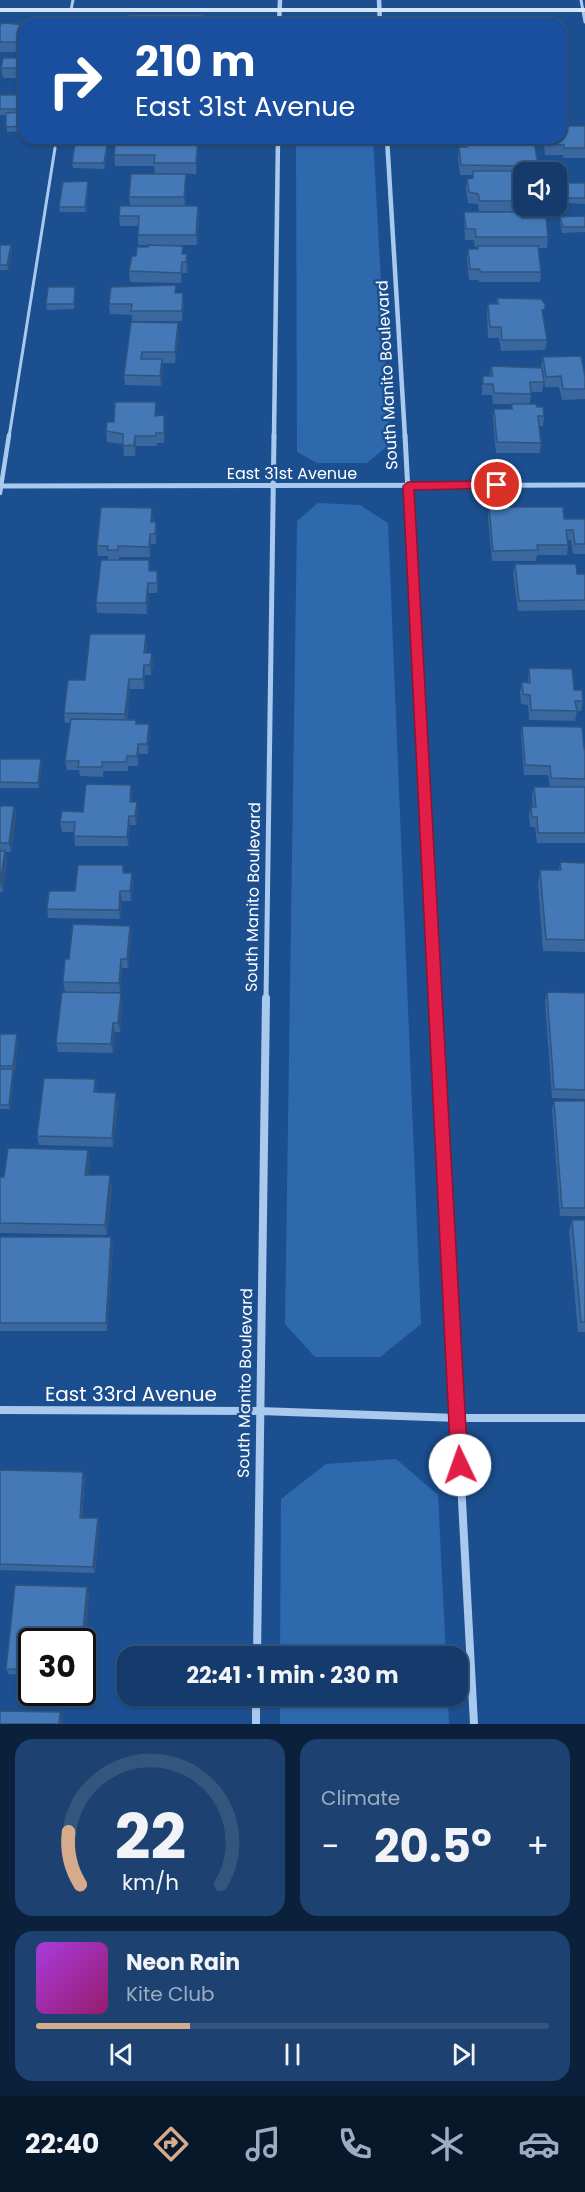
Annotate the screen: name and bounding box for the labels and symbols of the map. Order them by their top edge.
street label: South Manito Boulevard [371,280,403,470]
pin [471,459,522,510]
street label: East 31st Avenue [227,462,357,485]
street label: South Manito Boulevard [240,802,266,992]
street label: South Manito Boulevard [232,1288,258,1478]
street label: East 33rd Avenue [45,1380,217,1408]
position arrow [428,1433,492,1497]
speed limit sign: 30 [18,1628,96,1706]

